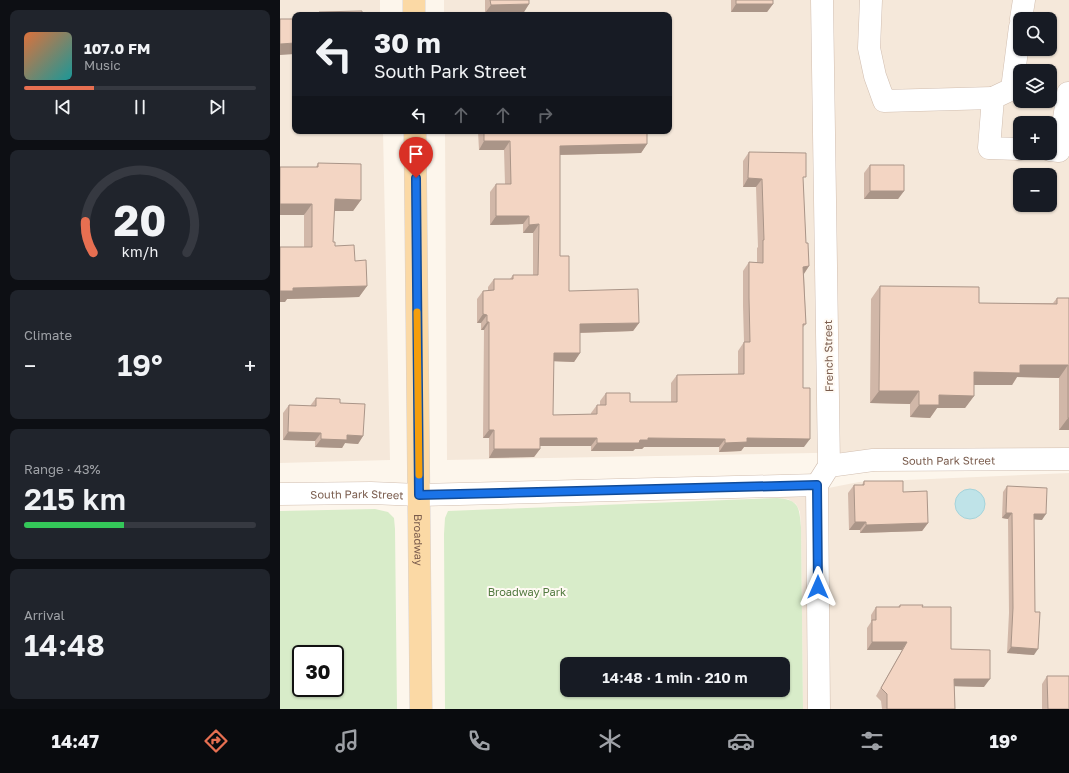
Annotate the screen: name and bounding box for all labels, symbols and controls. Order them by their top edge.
map controls [1013,12,1057,212]
button: search [1013,12,1057,56]
text: 30 m [374,26,441,59]
icon: left [308,28,360,80]
text: 107.0 FM [84,39,150,57]
text: Music [84,57,121,73]
text: South Park Street [374,60,527,82]
button: layers [1013,64,1057,108]
icon: previous [52,96,74,118]
icon: pause [129,96,151,118]
icon: next [206,96,228,118]
icon: left [408,104,430,126]
icon: ahead [450,104,472,126]
icon: ahead [492,104,514,126]
icon: right [534,104,556,126]
button: + [1013,116,1057,160]
pin [399,137,433,178]
icon: arrive [405,143,427,165]
button: − [1013,168,1057,212]
text: 20 [114,194,166,244]
text: km/h [122,242,158,259]
street label: French Street [821,320,835,392]
text: Climate [24,327,72,343]
text: 19° [117,347,163,383]
text: − [24,352,36,379]
text: + [244,352,256,379]
street label: South Park Street [902,453,995,466]
text: Range · 43% [24,461,100,477]
text: 215 km [24,481,126,517]
street label: South Park Street [310,486,404,501]
street label: Broadway [412,514,426,566]
position arrow [797,566,839,608]
park label: Broadway Park [488,585,566,598]
text: Arrival [24,607,65,623]
text: 14:48 [24,627,105,663]
speed limit sign: 30 [292,645,344,697]
text: 14:48 · 1 min · 210 m [602,668,748,686]
icon: directions [202,727,230,755]
icon: music [333,727,361,755]
icon: phone [465,727,493,755]
icon: climate [596,727,624,755]
icon: car [727,727,755,755]
icon: filters [858,727,886,755]
text: 14:47 [52,730,99,752]
text: 19° [990,730,1017,752]

